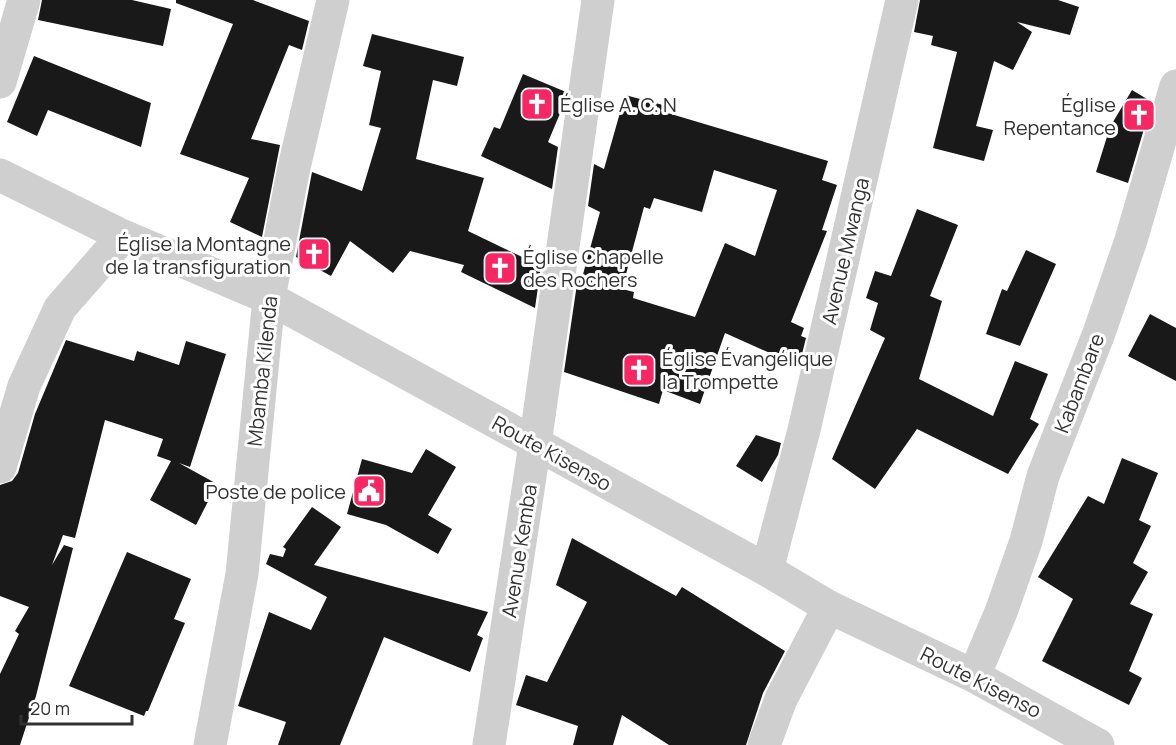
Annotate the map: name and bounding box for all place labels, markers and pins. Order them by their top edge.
church icon: Église A. C. N [519,86,555,122]
place label: Église A. C. N [560,91,677,118]
place label: Église Repentance [1003,91,1116,141]
church icon: Église Repentance [1121,97,1157,133]
place label: Église la Montagne de la transfiguration [105,230,291,280]
church icon: Église la Montagne de la transfiguration [296,236,332,272]
place label: Église Chapelle des Rochers [523,243,664,293]
church icon: Église Chapelle des Rochers [482,250,518,286]
place label: Église Évangélique la Trompette [662,345,833,395]
church icon: Église Évangélique la Trompette [621,352,657,388]
public building icon: Poste de police [351,473,387,509]
place label: Poste de police [205,478,346,505]

